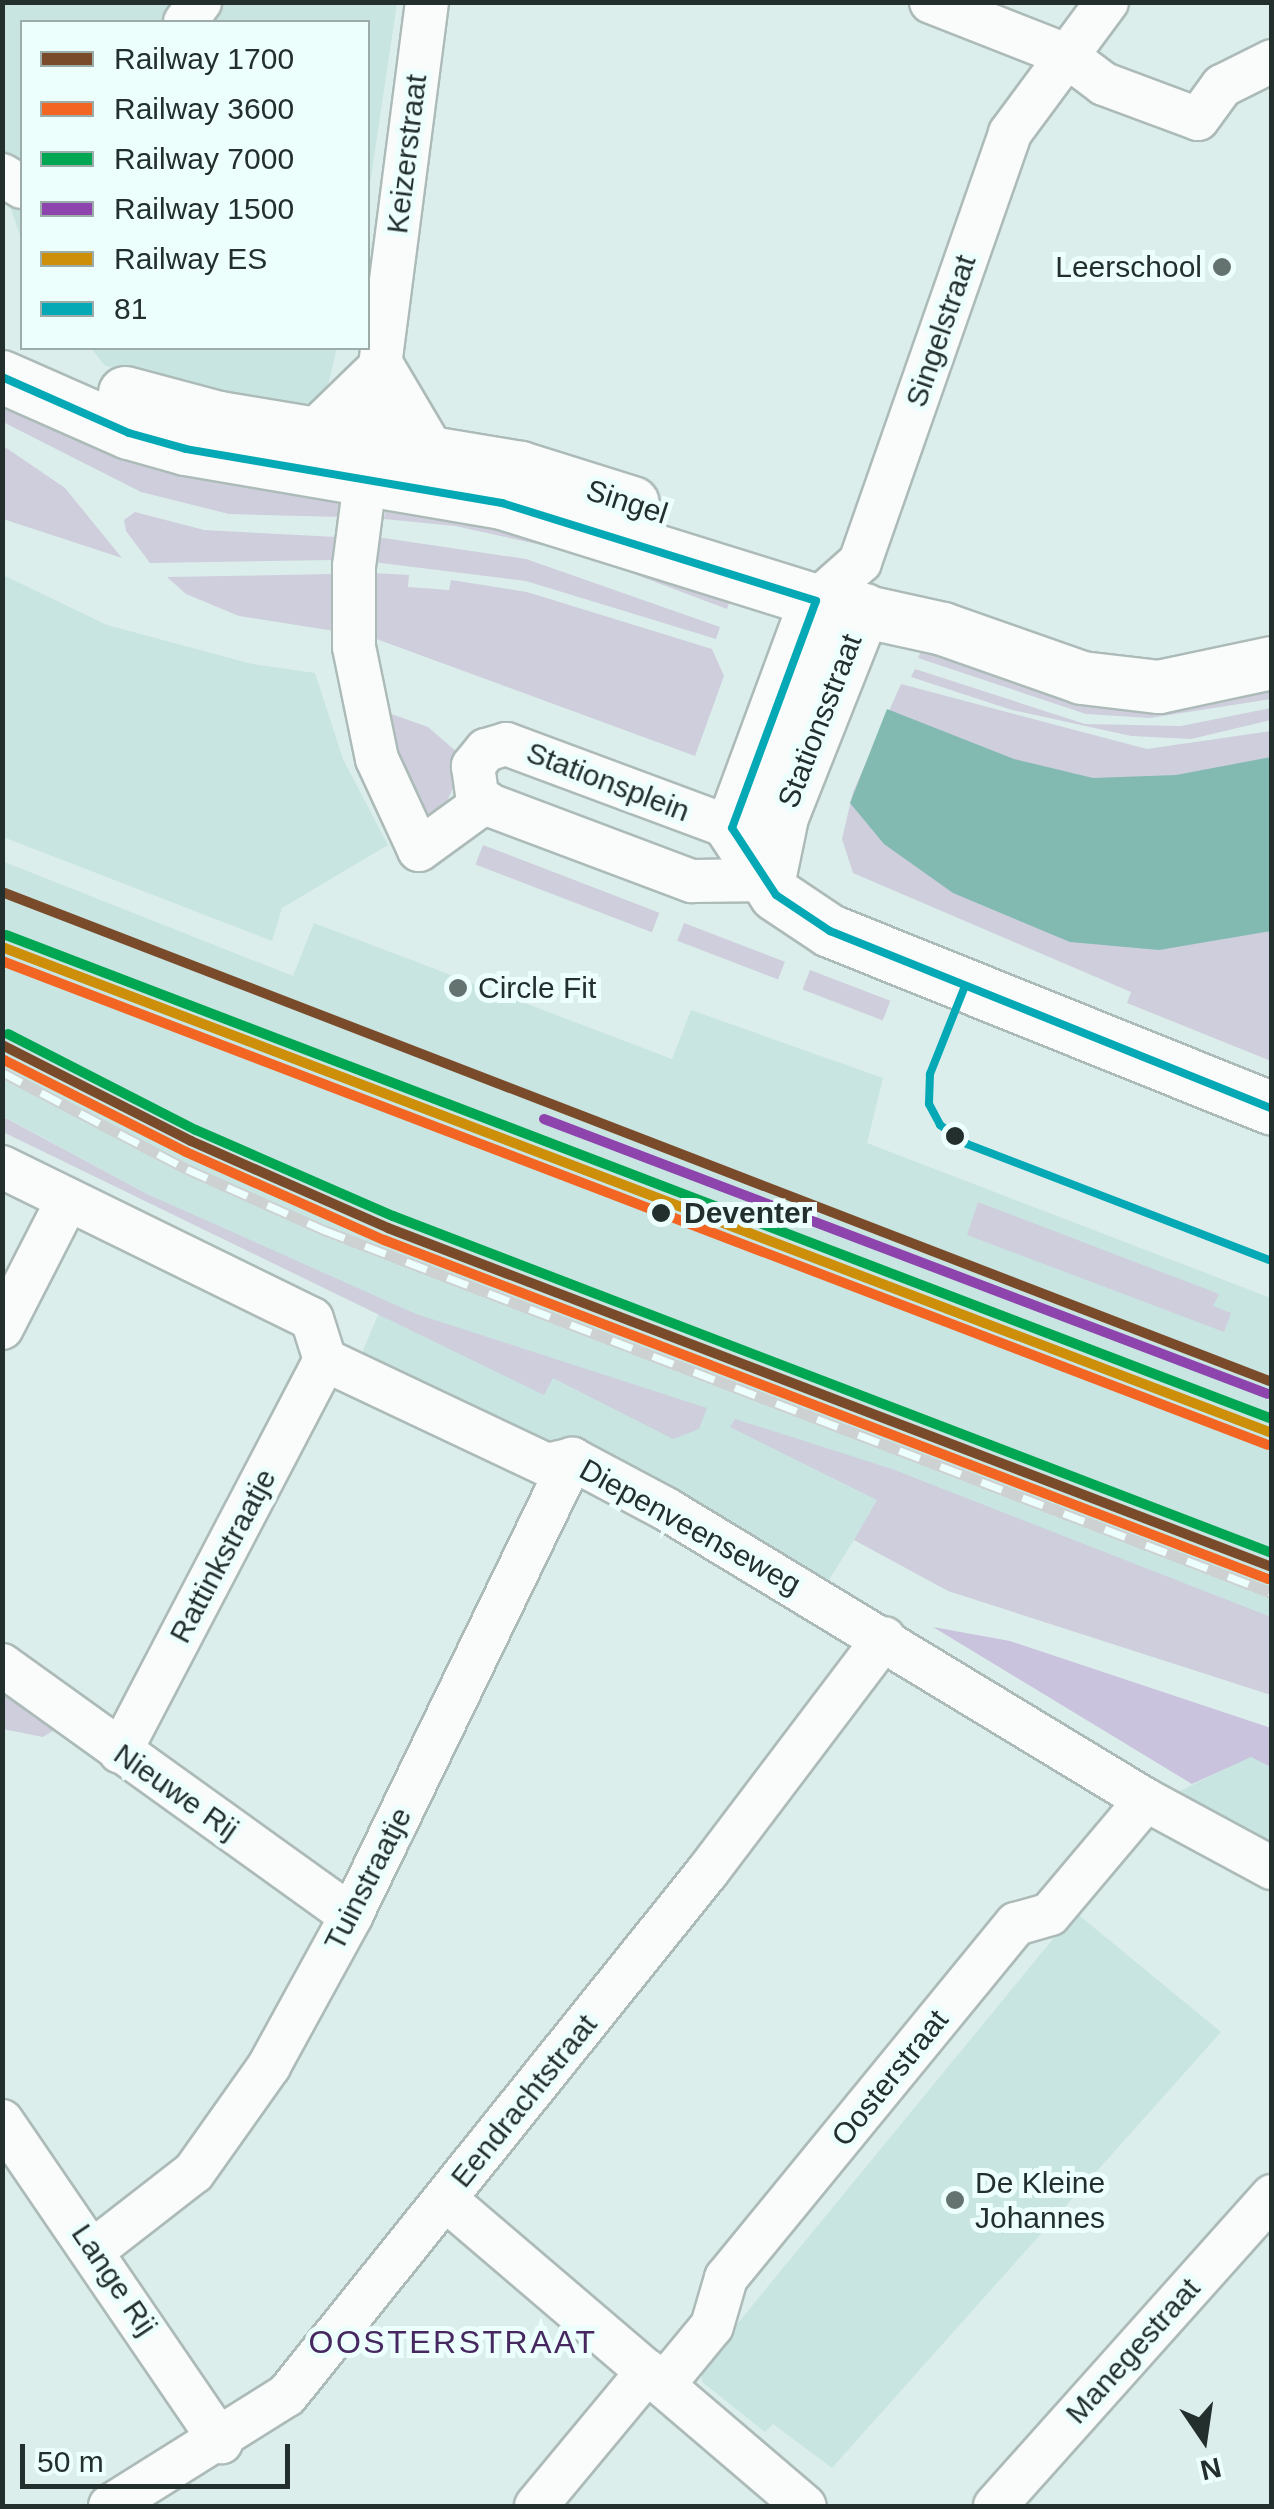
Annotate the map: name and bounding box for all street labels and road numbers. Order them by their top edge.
street label: Keizerstraat [379,72,435,236]
street label: Singelstraat [898,250,984,412]
street label: Singel [582,472,672,532]
street label: Stationsstraat [770,629,870,813]
street label: Stationsplein [521,734,695,830]
street label: Diepenveenseweg [573,1451,807,1603]
street label: Rattinkstraatje [162,1463,284,1649]
street label: Nieuwe Rij [107,1736,245,1848]
street label: Tuinstraatje [317,1801,419,1957]
street label: Oosterstraat [824,2003,956,2153]
street label: Eendrachtstraat [443,2007,605,2195]
street label: Lange Rij [64,2217,164,2343]
street label: Manegestraat [1058,2271,1208,2431]

